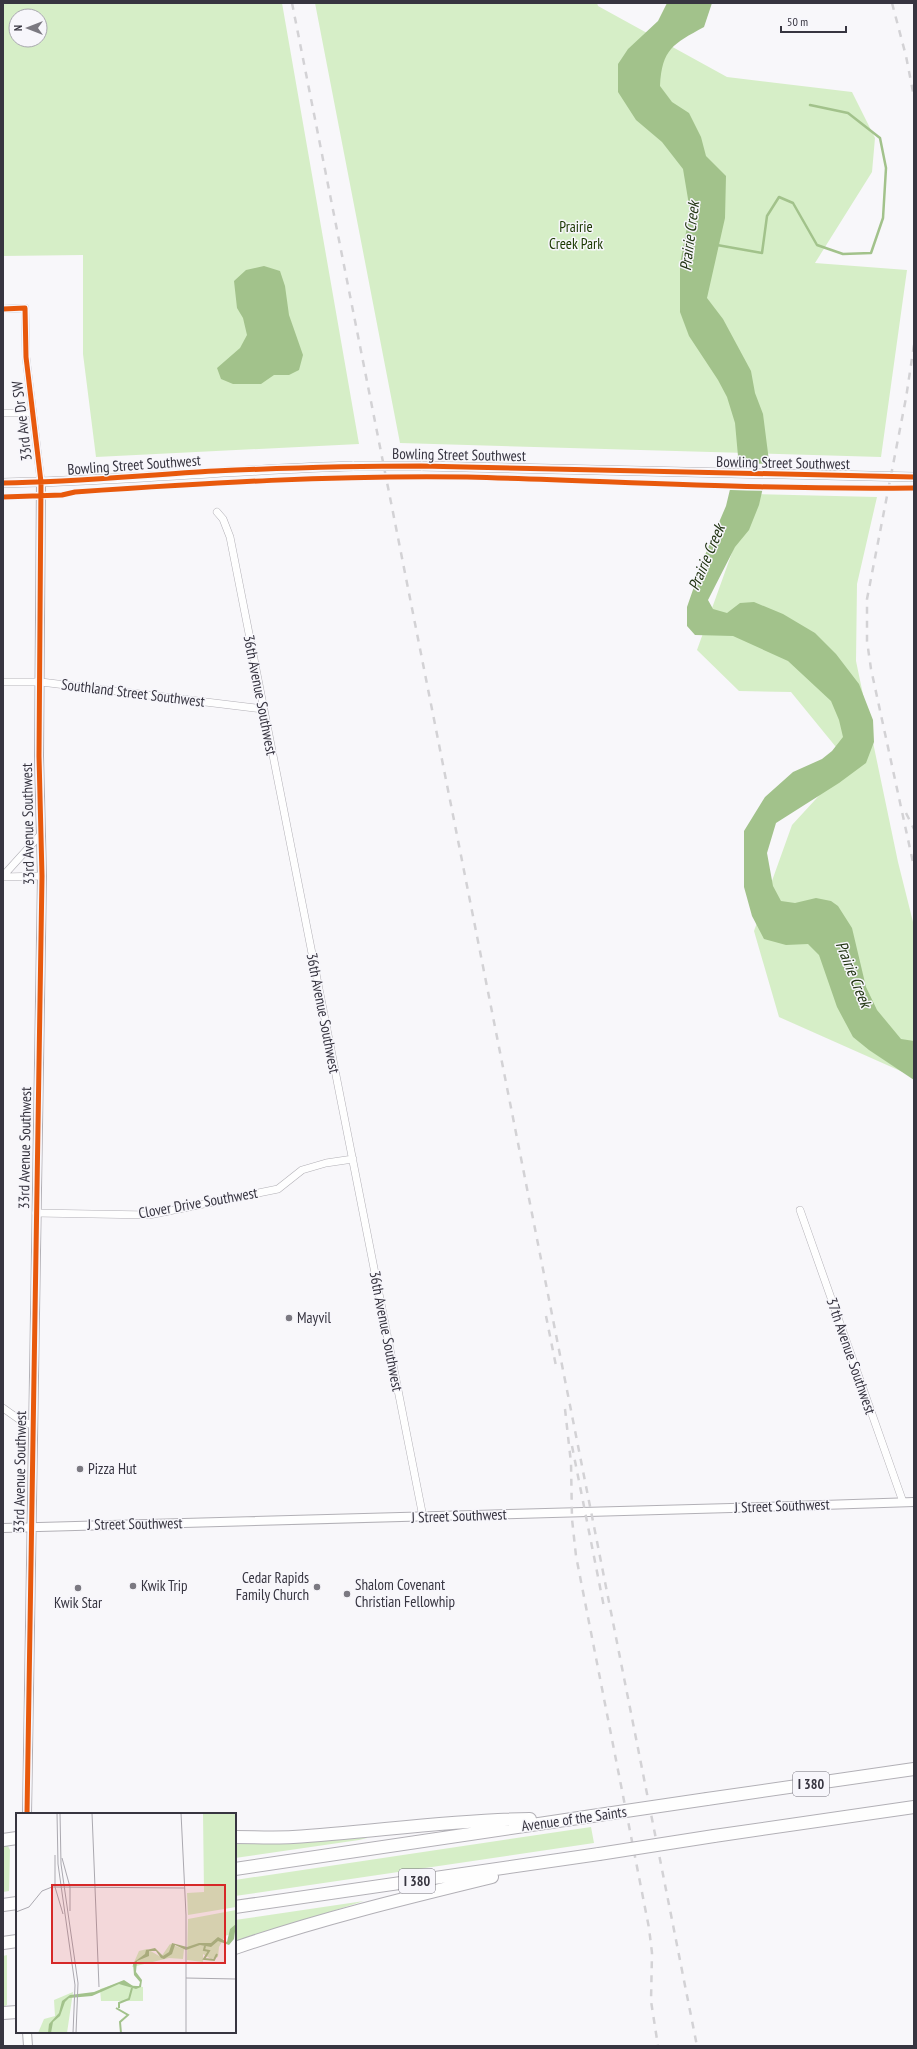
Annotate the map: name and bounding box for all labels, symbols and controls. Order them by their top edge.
north arrow [8,8,48,48]
scale bar [781,8,846,34]
text: 50 m [787,14,808,29]
text: N [11,25,25,31]
water label: Prairie Creek [675,198,703,272]
park label: Prairie Creek Park [549,217,603,253]
street label: 33rd Ave Dr SW [7,380,36,462]
street label: Bowling Street Southwest [392,444,526,465]
street label: Bowling Street Southwest [67,450,201,479]
street label: Bowling Street Southwest [716,452,850,473]
water label: Prairie Creek [683,519,730,593]
street label: 36th Avenue Southwest [239,633,281,757]
street label: Southland Street Southwest [60,674,206,711]
street label: 33rd Avenue Southwest [17,763,38,885]
water label: Prairie Creek [832,938,877,1012]
street label: 36th Avenue Southwest [302,951,344,1075]
street label: 33rd Avenue Southwest [14,1087,35,1209]
street label: Clover Drive Southwest [137,1183,259,1222]
street label: 36th Avenue Southwest [365,1269,407,1393]
street label: 37th Avenue Southwest [823,1295,880,1417]
place label: Mayvil [297,1308,331,1327]
marker: Mayvil [284,1313,294,1323]
street label: 33rd Avenue Southwest [9,1411,30,1533]
place label: Pizza Hut [88,1459,137,1478]
marker: Pizza Hut [75,1464,85,1474]
street label: J Street Southwest [733,1494,830,1517]
street label: J Street Southwest [410,1504,507,1527]
street label: J Street Southwest [86,1513,183,1534]
place label: Cedar Rapids Family Church [236,1568,309,1604]
place label: Shalom Covenant Christian Fellowhip [355,1575,455,1611]
place label: Kwik Trip [141,1576,187,1595]
marker: Kwik Trip [128,1581,138,1591]
marker: Cedar Rapids Family Church [312,1582,322,1592]
marker: Kwik Star [73,1583,83,1593]
marker: Shalom Covenant Christian Fellowhip [342,1589,352,1599]
place label: Kwik Star [54,1593,103,1612]
road number: I 380 [793,1772,829,1796]
street label: Avenue of the Saints [520,1802,628,1835]
inset map [16,1813,236,2033]
road number: I 380 [399,1869,435,1893]

